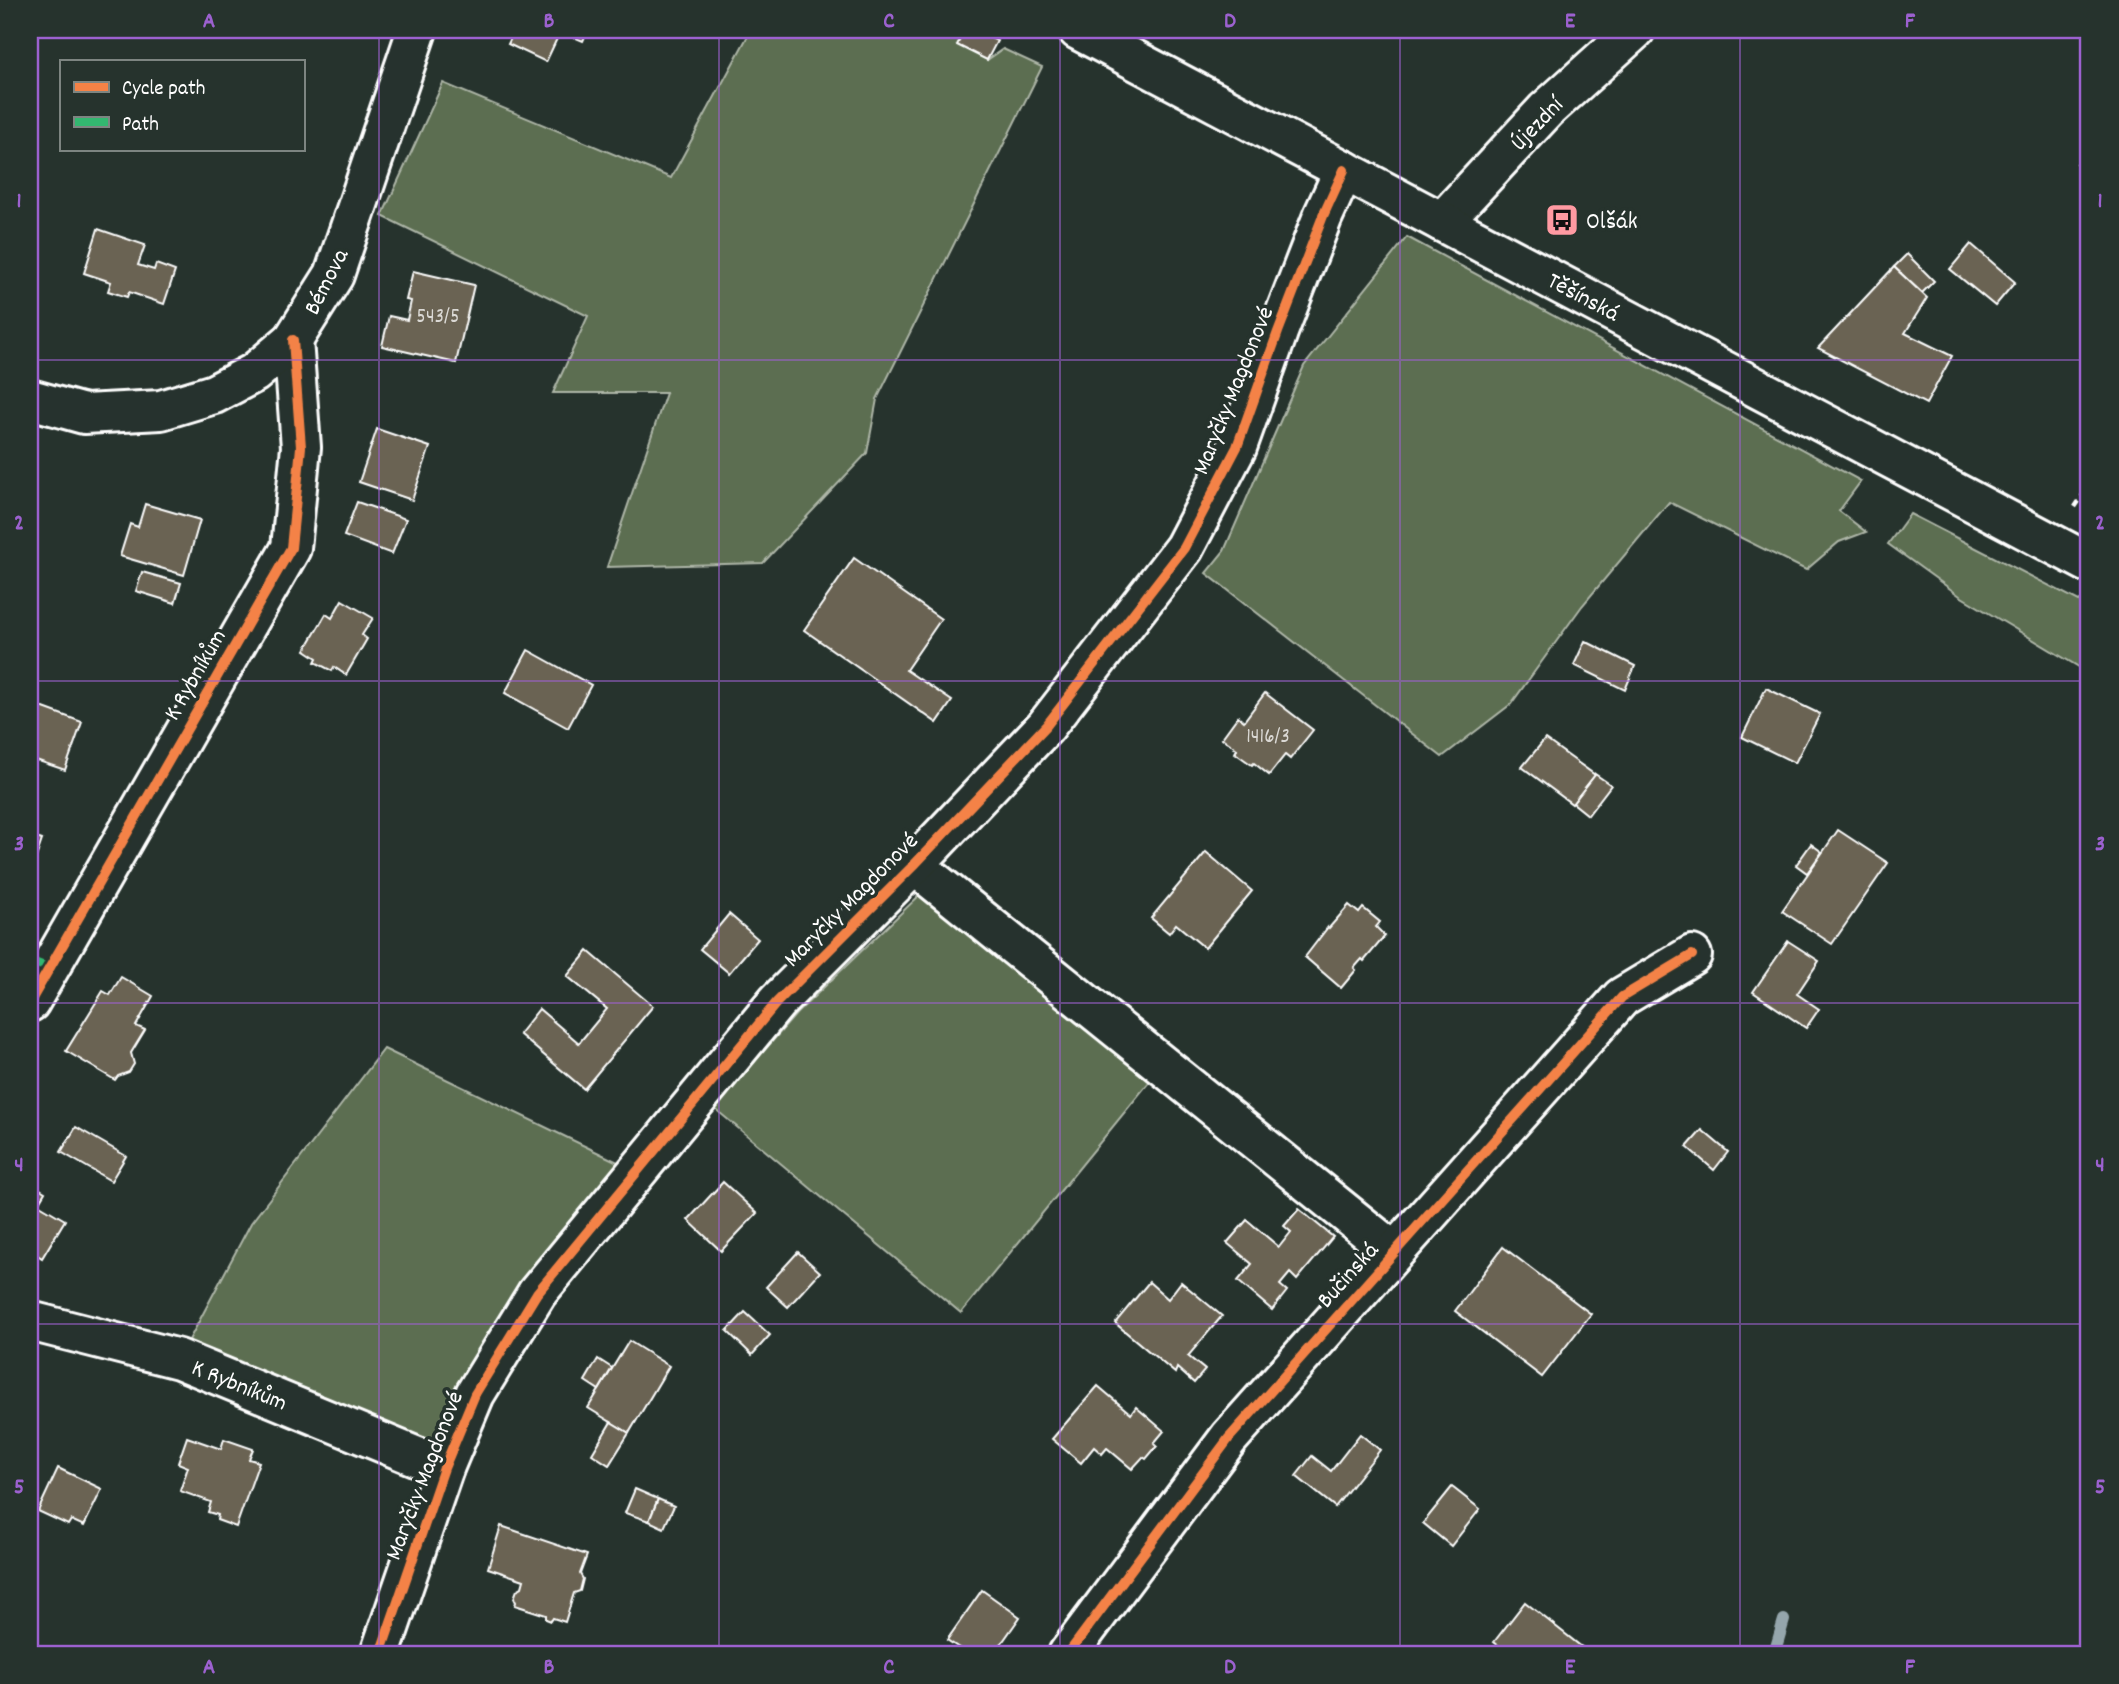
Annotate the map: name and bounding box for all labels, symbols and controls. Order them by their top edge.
text: A [203,6,215,39]
text: B [544,6,555,39]
text: C [883,6,895,39]
text: D [1224,6,1236,39]
text: E [1565,6,1576,39]
text: F [1905,6,1916,39]
legend [60,60,304,150]
text: Cycle path [122,75,205,105]
street label: Újezdní [1504,89,1574,160]
text: Path [122,111,159,141]
text: 1 [16,186,22,219]
text: 1 [2097,186,2103,219]
bus stop icon: Olšák [1543,201,1581,239]
place label: Olšák [1586,206,1638,240]
street label: Bémova [297,243,359,321]
street label: Těšínská [1540,265,1625,332]
street label: Maryčky Magdonové [1186,302,1284,480]
house number: 543/5 [416,303,460,333]
text: 2 [14,508,24,541]
text: 2 [2095,508,2105,541]
street label: K Rybníkům [157,623,236,728]
house number: 1416/3 [1246,723,1290,753]
street label: Maryčky Magdonové [777,826,927,976]
text: 3 [14,829,24,862]
text: 3 [2095,829,2105,862]
text: 4 [14,1150,24,1183]
text: 4 [2095,1150,2105,1183]
street label: Bučinská [1310,1235,1388,1317]
street label: K Rybníkům [186,1352,292,1421]
street label: Maryčky Magdonové [378,1387,474,1566]
text: 5 [14,1472,24,1505]
text: 5 [2095,1472,2105,1505]
text: A [203,1652,215,1684]
text: B [544,1652,555,1684]
text: C [883,1652,895,1684]
text: D [1224,1652,1236,1684]
text: E [1565,1652,1576,1684]
text: F [1905,1652,1916,1684]

